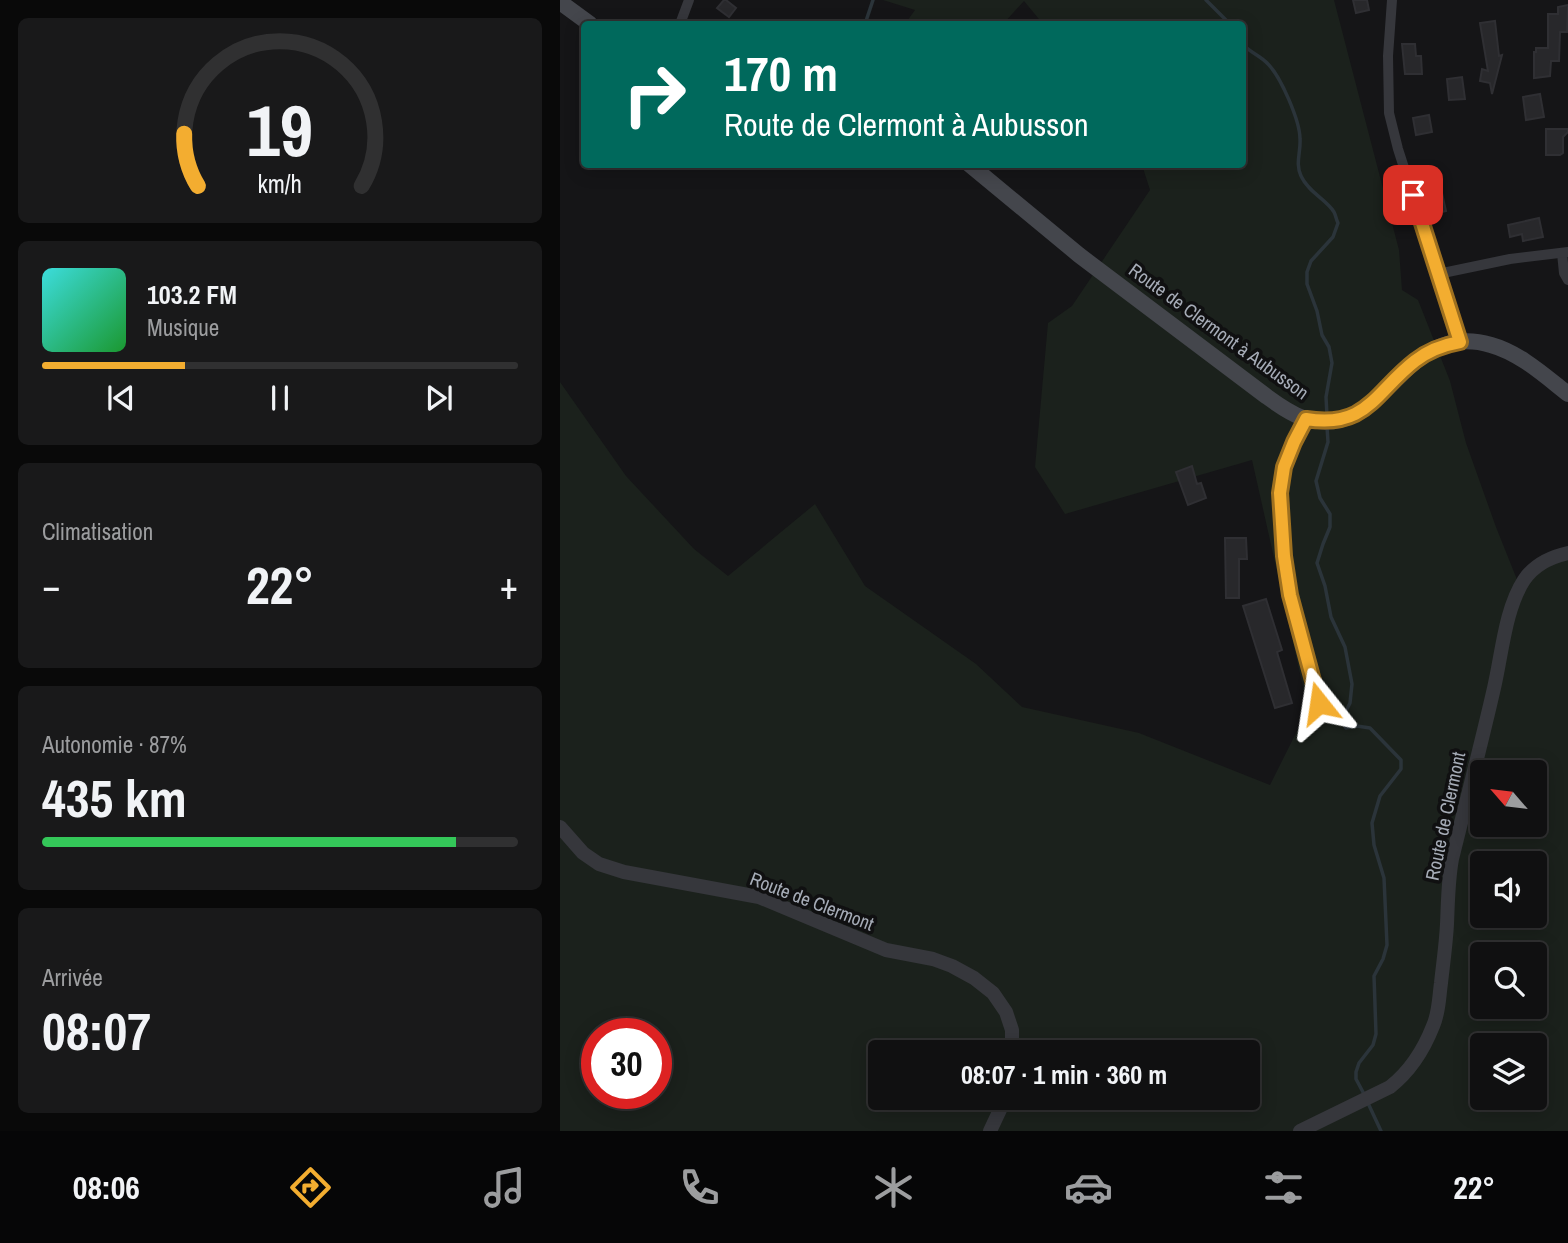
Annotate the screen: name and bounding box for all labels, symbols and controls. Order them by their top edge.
text: 170 m [724,40,838,106]
icon: right [609,49,700,140]
text: 19 [247,82,313,180]
text: Route de Clermont à Aubusson [724,103,1089,146]
pin [1383,165,1443,225]
text: km/h [258,167,302,201]
icon: arrive [1394,176,1432,214]
street label: Route de Clermont à Aubusson [1124,257,1314,405]
text: 103.2 FM [147,277,237,312]
text: Musique [147,312,219,343]
icon: previous [102,379,140,417]
icon: pause [261,379,299,417]
icon: next [420,379,458,417]
text: Climatisation [42,516,153,547]
text: 22° [246,550,314,620]
text: − [42,560,60,611]
text: + [500,560,518,611]
position arrow [1282,666,1356,740]
text: Autonomie · 87% [42,729,187,760]
street label: Route de Clermont [1419,749,1471,883]
north arrow [1470,760,1547,836]
map controls [1470,760,1547,1110]
text: 435 km [42,763,187,833]
button: sound [1470,851,1547,928]
street label: Route de Clermont [746,865,878,937]
button: search [1470,942,1547,1019]
text: Arrivée [42,962,103,993]
text: 08:07 [42,996,151,1066]
speed limit sign: 30 [581,1018,672,1109]
button: layers [1470,1033,1547,1110]
text: 08:07 · 1 min · 360 m [961,1057,1167,1092]
icon: directions [286,1163,335,1212]
icon: music [480,1163,529,1212]
icon: phone [675,1163,724,1212]
icon: climate [869,1163,918,1212]
icon: car [1064,1163,1113,1212]
icon: filters [1259,1163,1308,1212]
text: 08:06 [73,1166,140,1209]
text: 22° [1453,1166,1495,1209]

